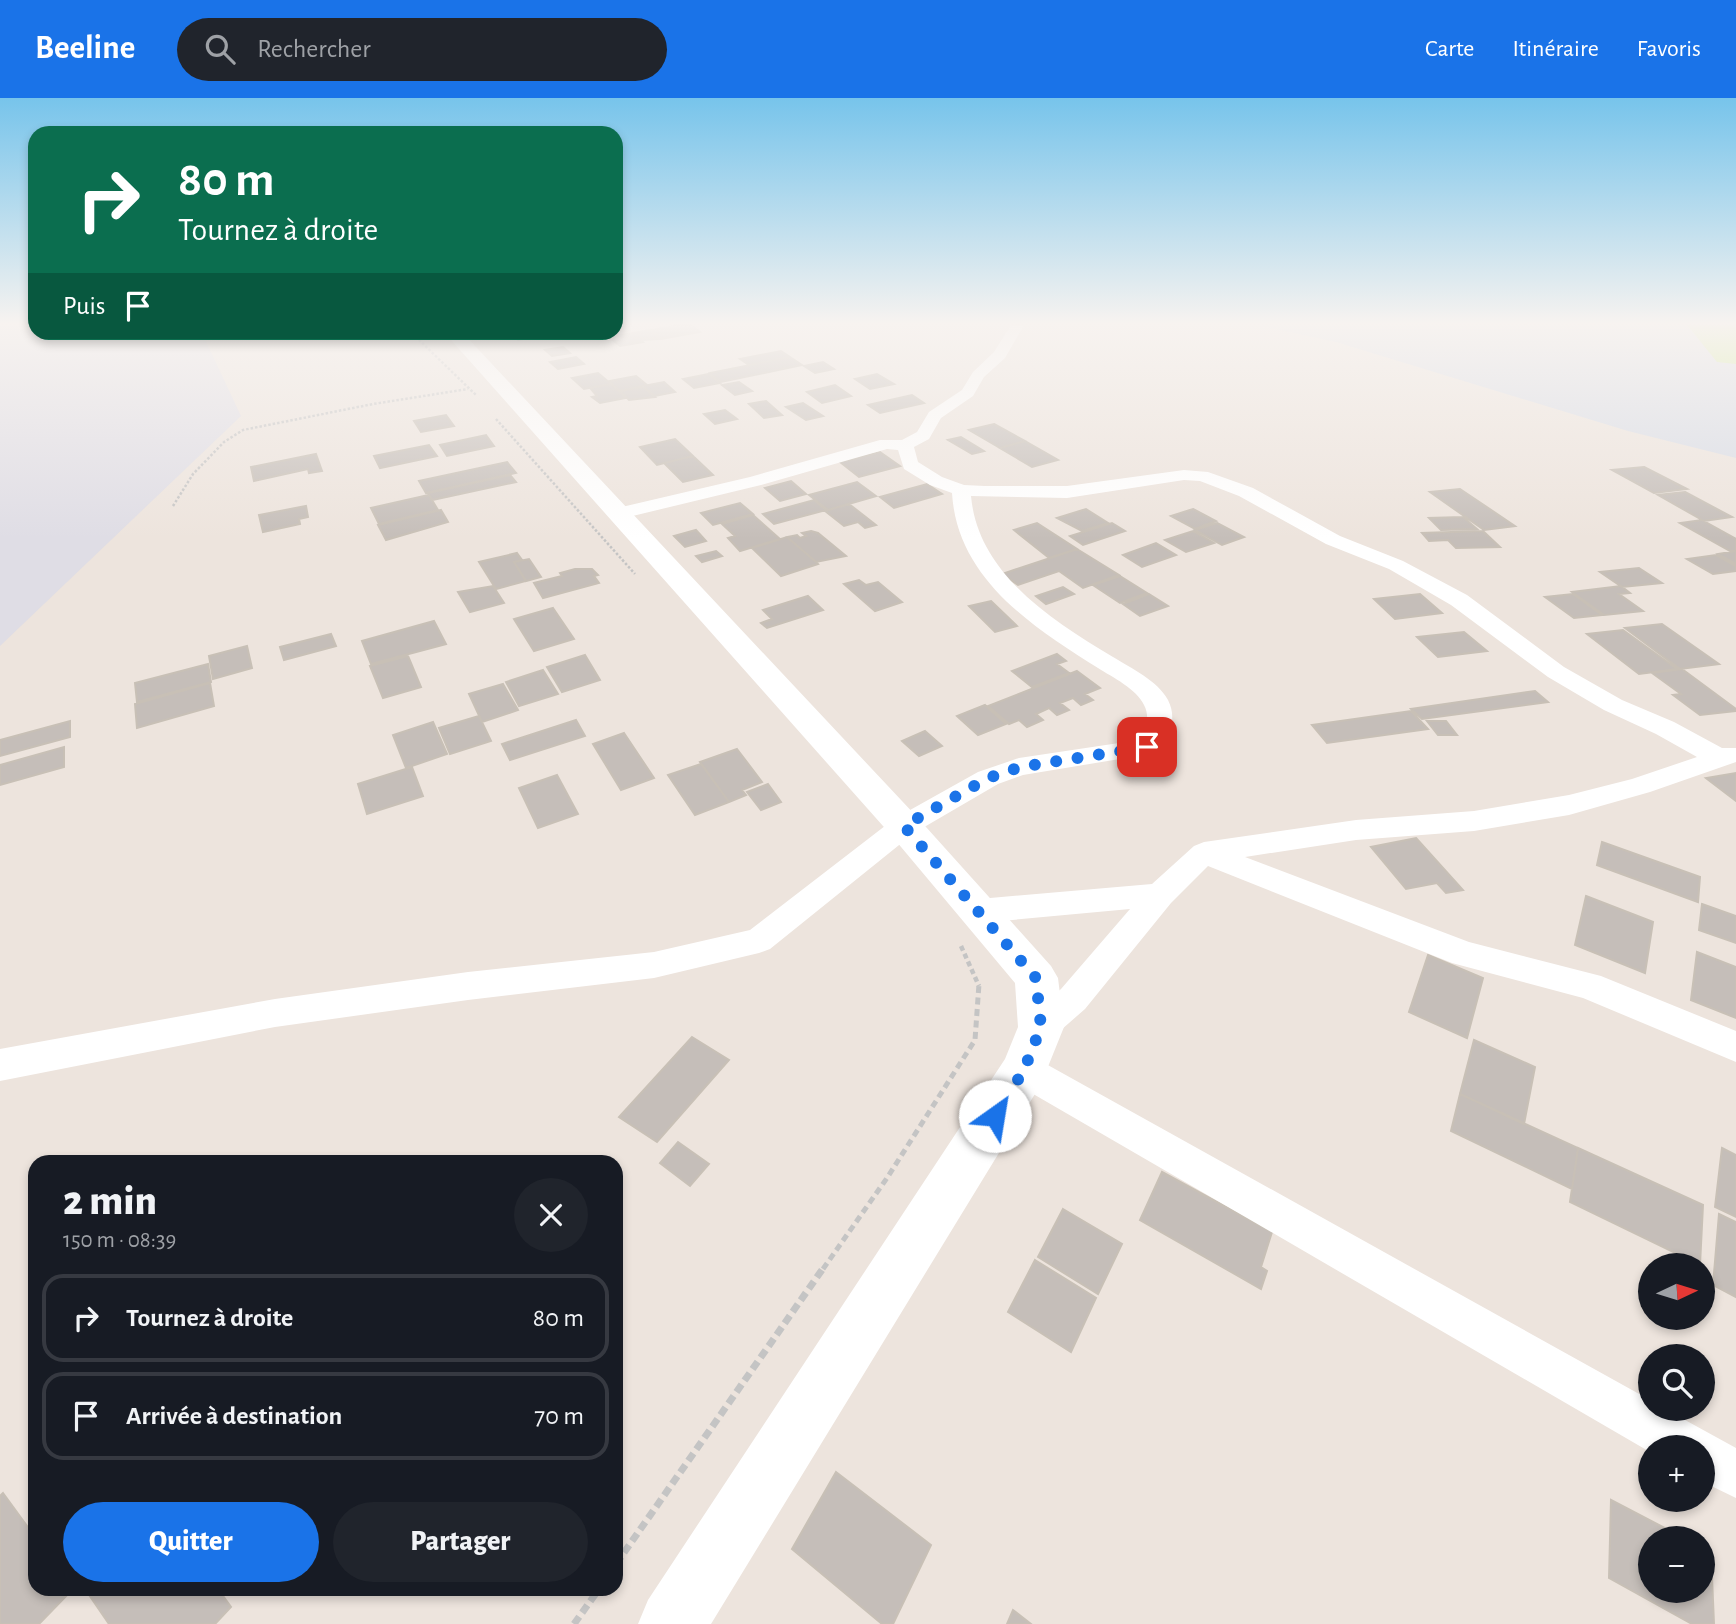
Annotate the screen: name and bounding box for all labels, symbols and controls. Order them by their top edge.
search box [177,18,667,81]
icon: search [201,30,239,68]
text: Beeline [35,32,135,65]
text: Rechercher [257,36,371,62]
text: Carte [1425,37,1474,61]
text: Itinéraire [1512,37,1599,61]
text: Favoris [1637,37,1701,61]
icon: right [63,154,154,245]
text: 80 m [178,156,275,205]
text: Tournez à droite [178,214,378,246]
icon: arrive [119,287,157,325]
text: Puis [63,293,105,319]
pin [1117,717,1177,777]
icon: arrive [1128,728,1166,766]
position arrow [958,1079,1032,1153]
button: close [514,1178,588,1252]
text: 2 min [63,1180,157,1222]
text: 150 m · 08:39 [63,1229,176,1252]
north arrow [1638,1253,1715,1330]
map controls [1638,1253,1715,1603]
icon: right [67,1299,105,1337]
text: Tournez à droite [126,1305,293,1331]
text: 80 m [533,1305,584,1331]
button: search [1638,1344,1715,1421]
icon: arrive [67,1397,105,1435]
text: Arrivée à destination [126,1403,342,1429]
text: 70 m [534,1403,584,1429]
button: + [1638,1435,1715,1512]
button: Quitter [63,1502,319,1582]
button: Partager [333,1502,588,1582]
button: − [1638,1526,1715,1603]

